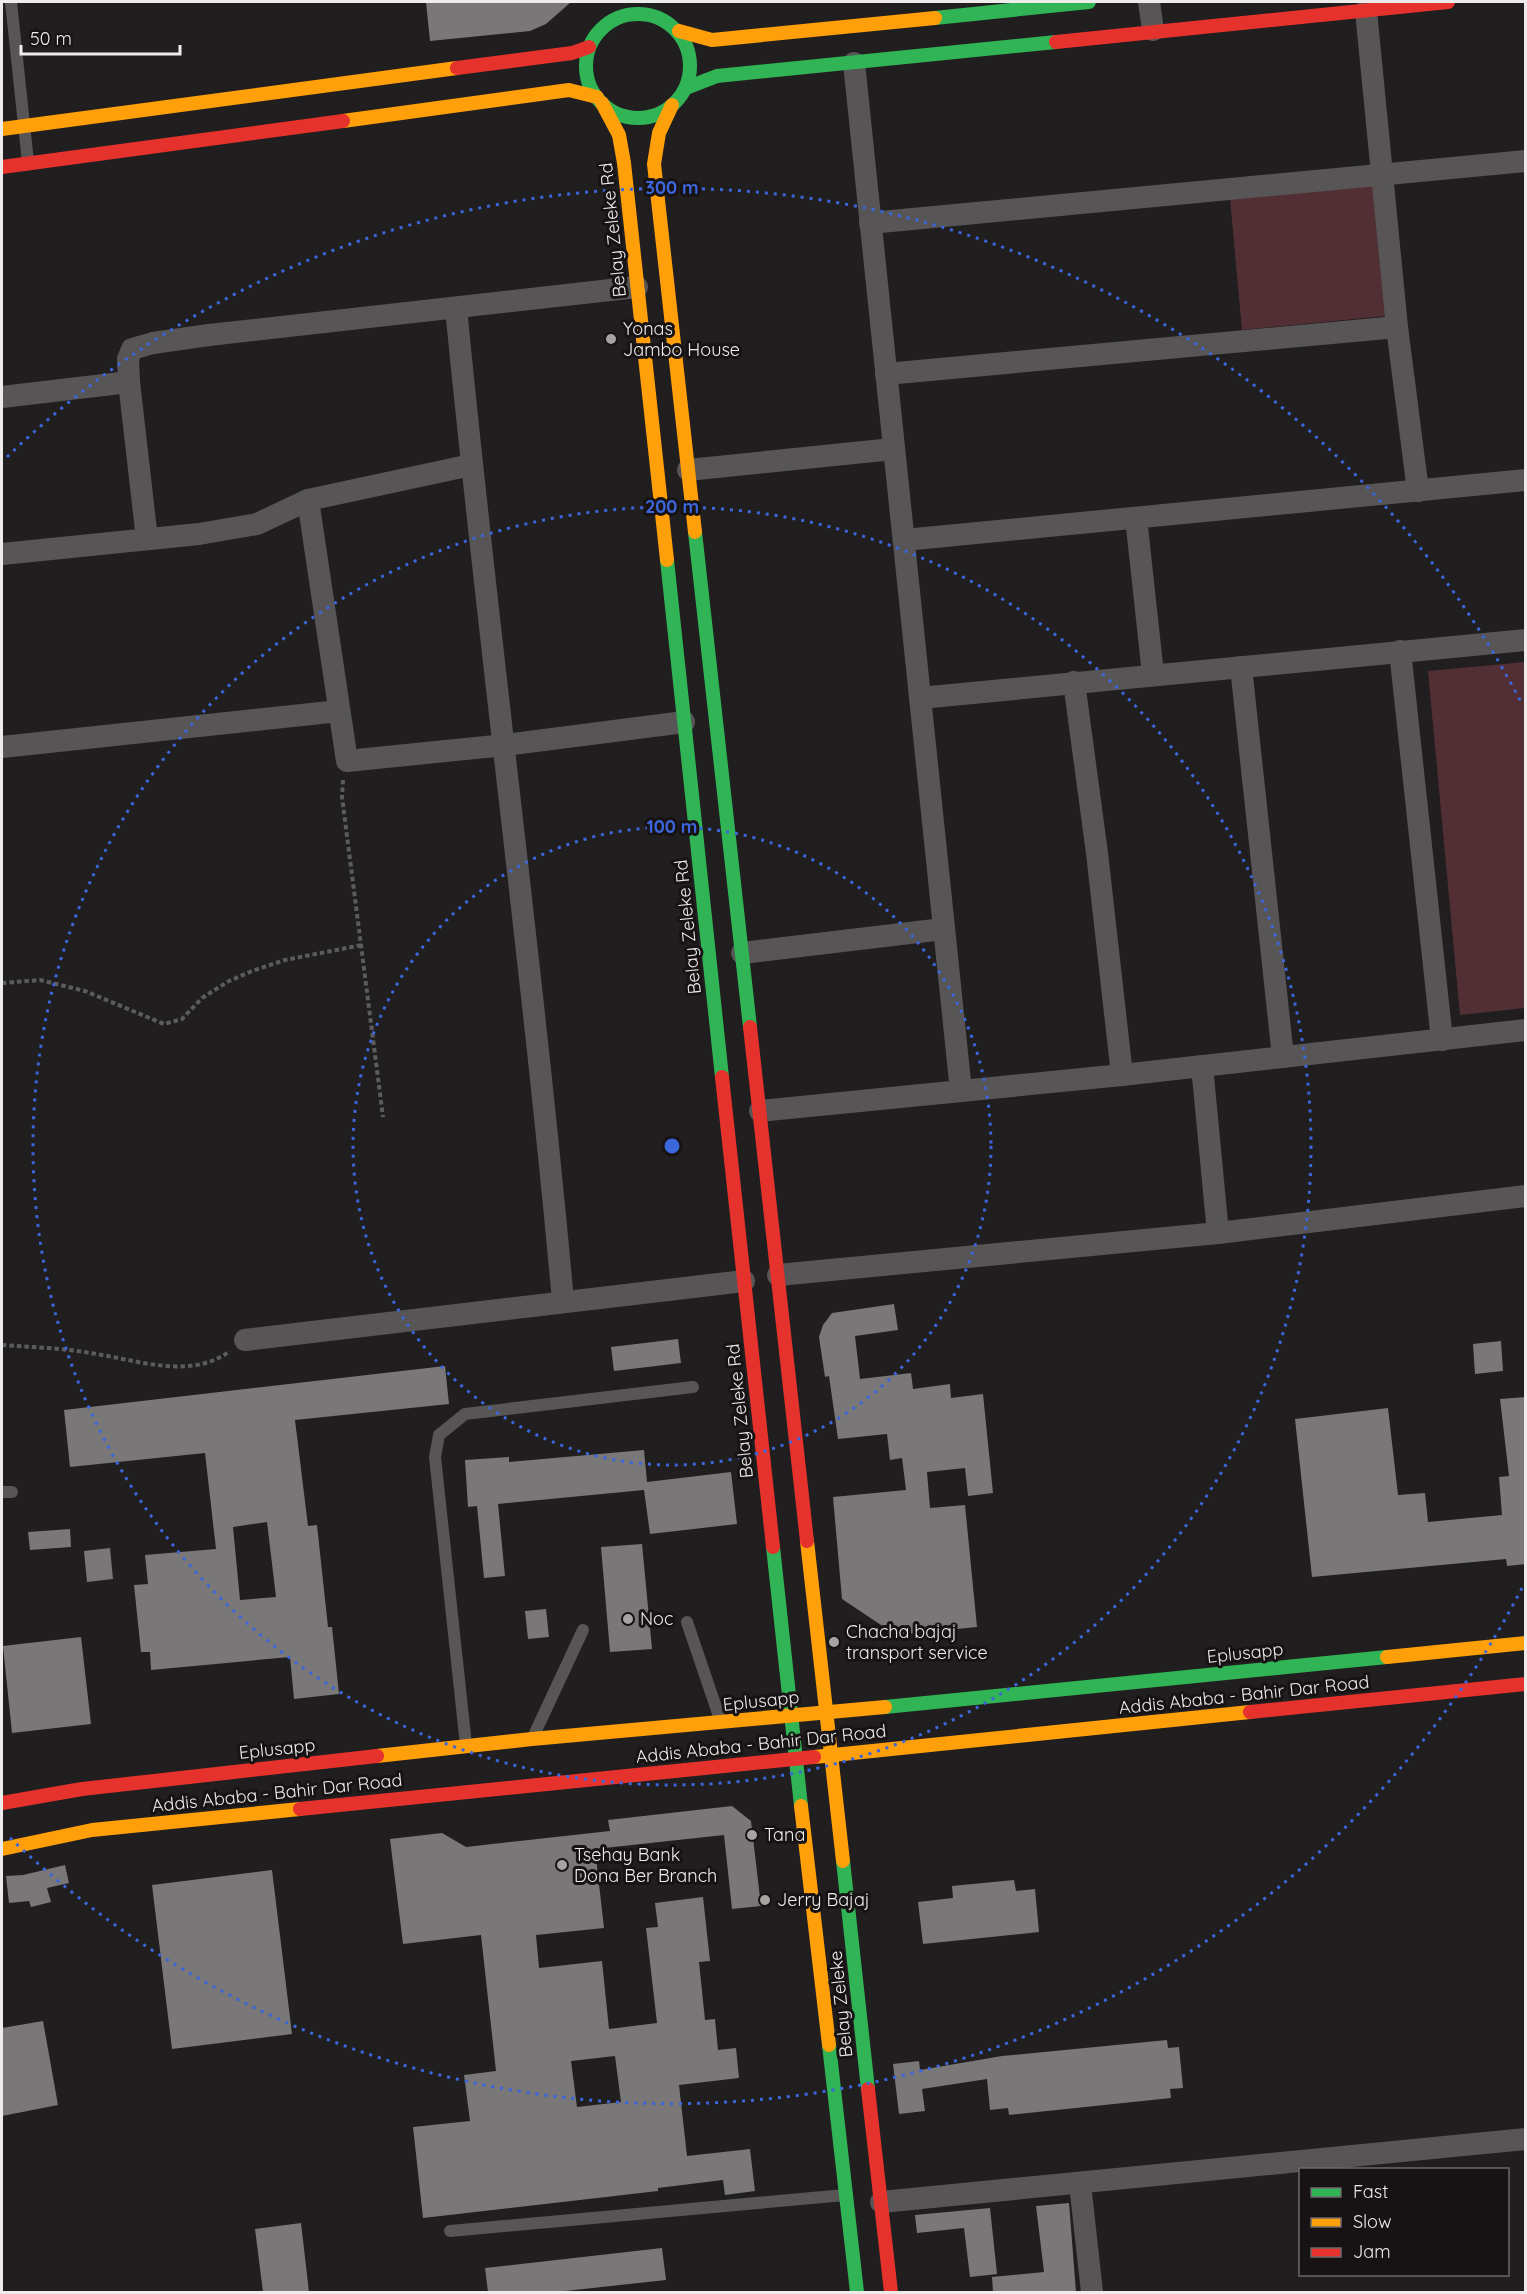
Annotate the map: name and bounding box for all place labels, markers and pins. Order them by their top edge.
place label: Yonas Jambo House [623,317,740,361]
marker: Yonas Jambo House [604,332,618,346]
centre of rings [662,1136,682,1156]
place label: Noc [640,1607,673,1630]
marker: Noc [621,1612,635,1626]
place label: Chacha bajaj transport service [846,1620,988,1664]
marker: Chacha bajaj transport service [827,1635,841,1649]
place label: Tana [764,1823,805,1846]
marker: Tana [745,1828,759,1842]
place label: Tsehay Bank Dona Ber Branch [574,1843,717,1887]
marker: Tsehay Bank Dona Ber Branch [555,1858,569,1872]
place label: Jerry Bajaj [777,1888,870,1911]
marker: Jerry Bajaj [758,1893,772,1907]

